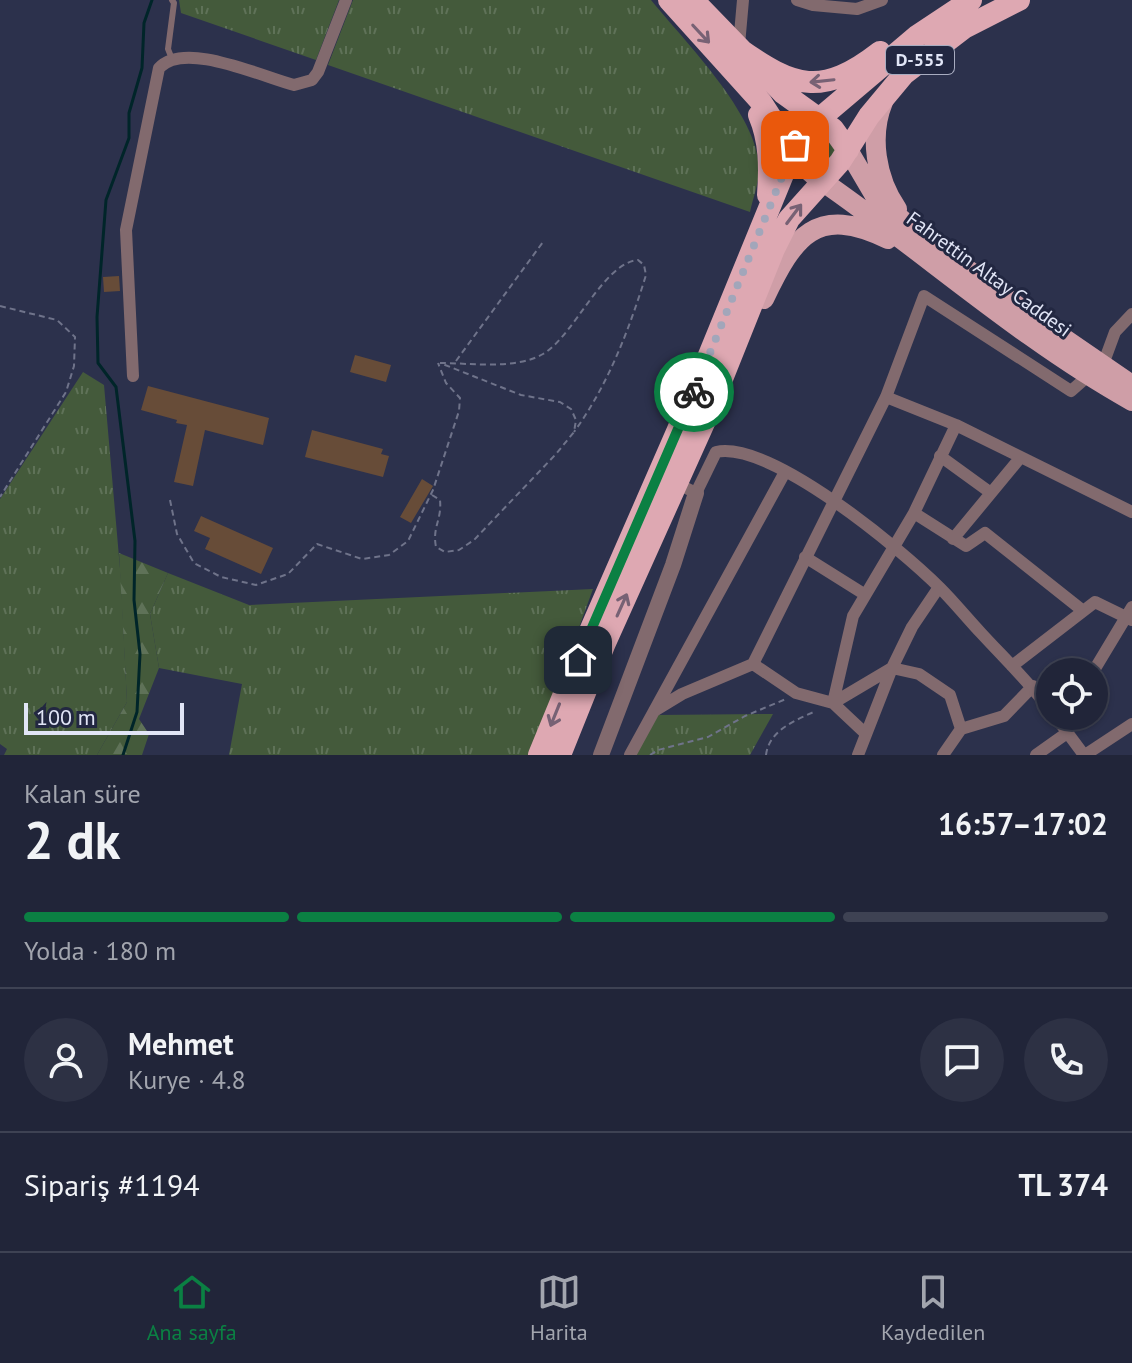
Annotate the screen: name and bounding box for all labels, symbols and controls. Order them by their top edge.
one-way arrow [691,24,709,44]
road number: D-555 [886,46,954,74]
one-way arrow [809,74,835,89]
pin [761,111,829,179]
icon: bag [773,123,817,167]
one-way arrow [785,204,802,225]
street label: Fahrettin Altay Caddesi [902,205,1076,343]
courier [654,352,734,432]
icon: bike [672,370,716,414]
one-way arrow [615,594,630,618]
pin [544,626,612,694]
icon: home [556,638,600,682]
map controls [1036,658,1108,730]
button: locate [1036,658,1108,730]
scale bar [24,699,184,735]
one-way arrow [547,702,562,727]
text: 100 m [36,703,96,731]
text: Kalan süre [24,777,141,810]
text: 16:57–17:02 [938,804,1108,843]
text: 2 dk [24,806,120,873]
text: Yolda · 180 m [24,934,176,967]
button: person [24,1018,108,1102]
button: chat [920,1018,1004,1102]
button: phone [1024,1018,1108,1102]
text: Mehmet [128,1024,233,1063]
text: Kurye · 4.8 [128,1063,246,1096]
text: Sipariş #1194 [24,1165,200,1204]
text: TL 374 [1018,1165,1108,1204]
tab: Ana sayfa [147,1270,237,1346]
tab: Harita [530,1270,588,1346]
tab: Kaydedilen [881,1270,985,1346]

